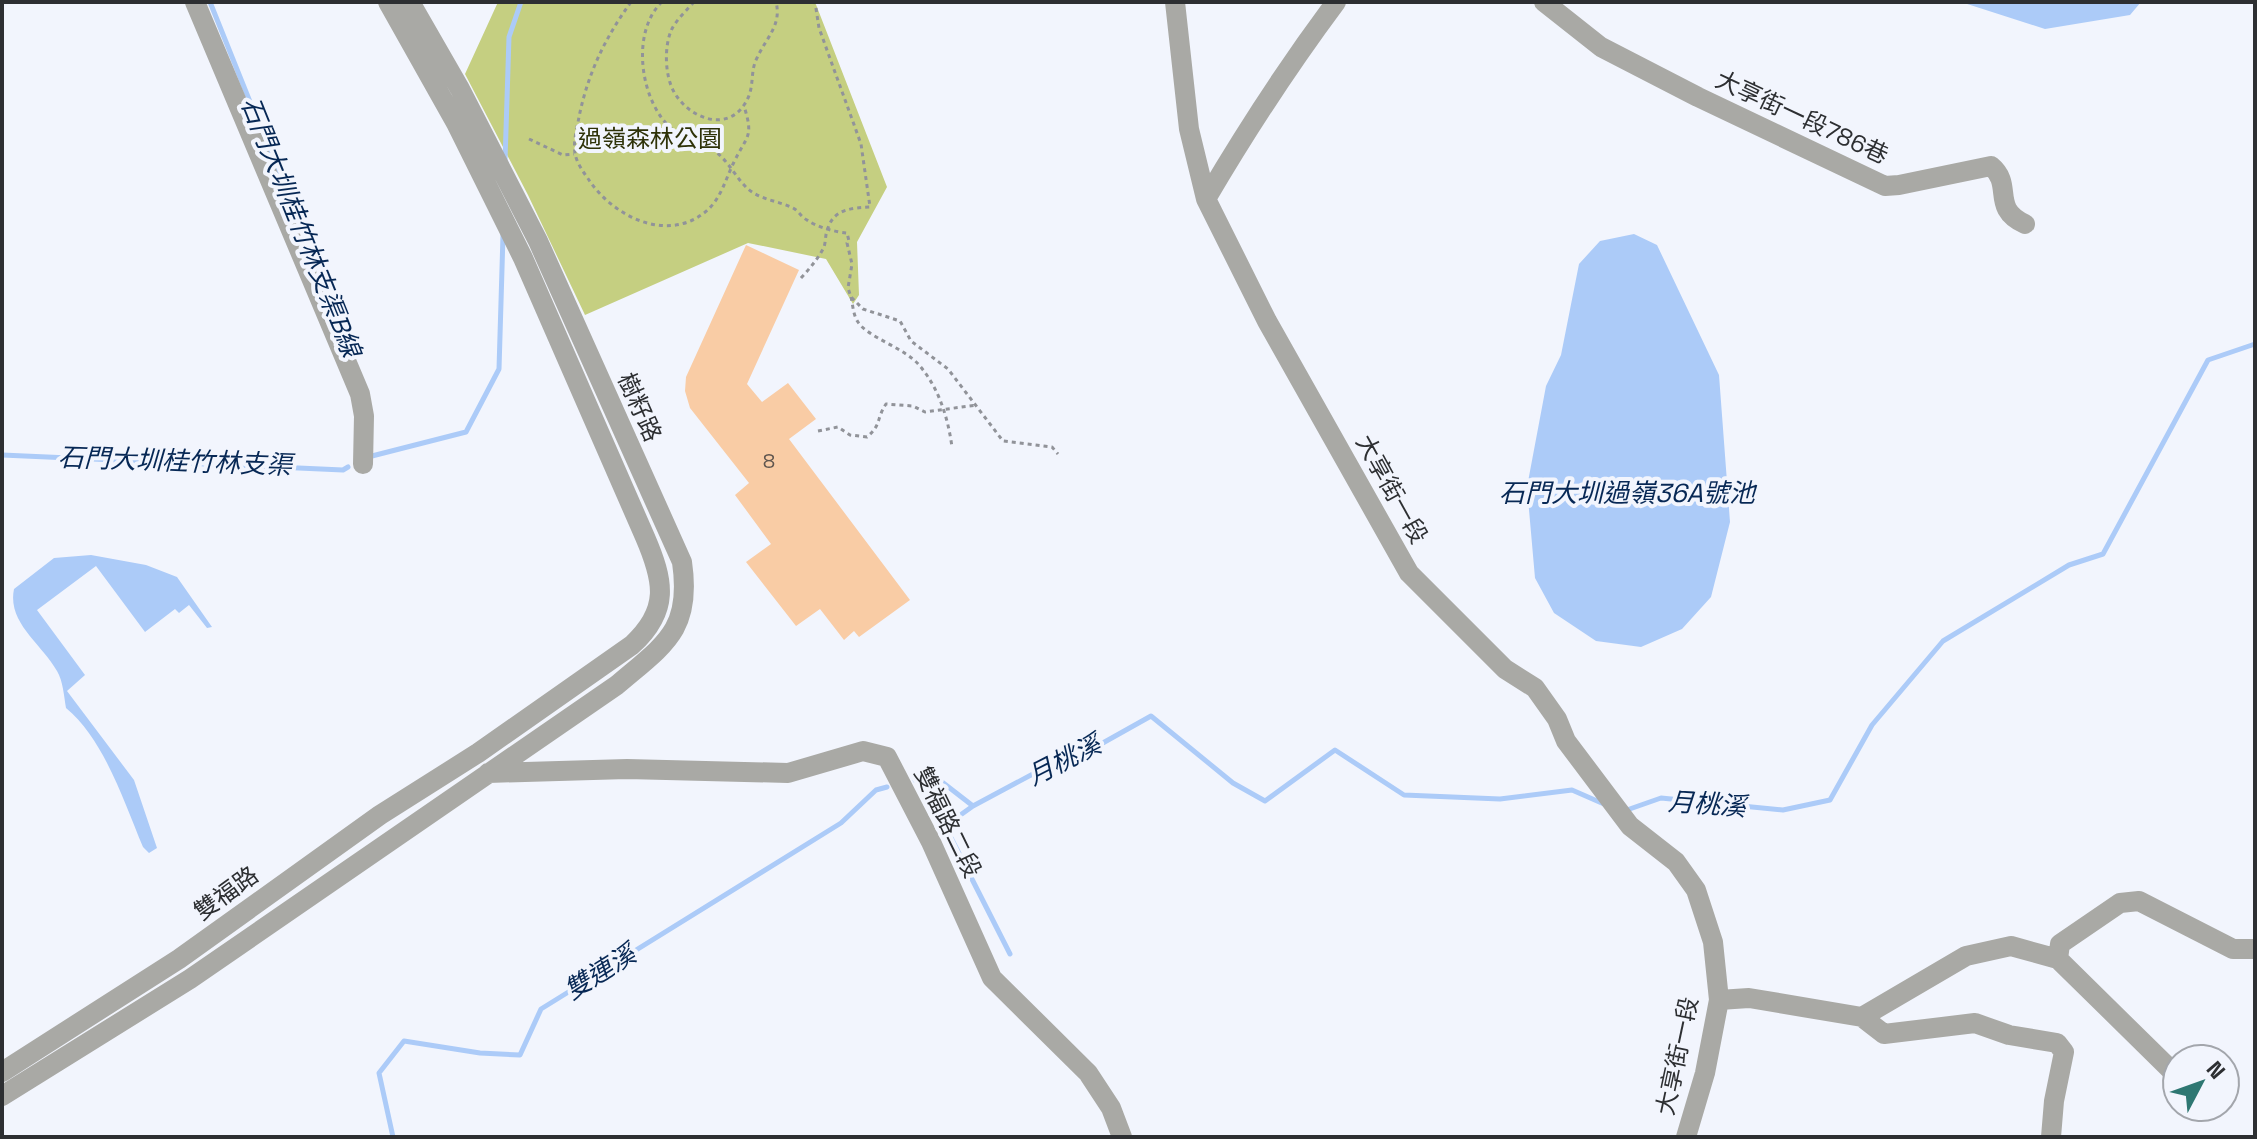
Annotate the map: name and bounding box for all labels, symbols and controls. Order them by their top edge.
street label: 大享街一段786巷 [1711,63,1893,171]
water label: 石門大圳桂竹林支渠B線 [233,92,370,365]
park label: 過嶺森林公園 [578,123,722,154]
street label: 樹籽路 [611,368,669,446]
street label: 大享街一段 [1349,429,1435,549]
water label: 石門大圳桂竹林支渠 [57,440,297,482]
house number: 8 [763,448,775,474]
water label: 石門大圳過嶺36A號池 [1499,476,1758,510]
water label: 月桃溪 [1022,725,1110,793]
street label: 雙福路二段 [908,761,988,883]
water label: 月桃溪 [1667,784,1751,824]
street label: 雙福路 [188,859,264,927]
water label: 雙連溪 [558,935,645,1007]
street label: 大享街一段 [1649,994,1705,1118]
north arrow [2161,1043,2241,1123]
text: N [2201,1055,2231,1085]

